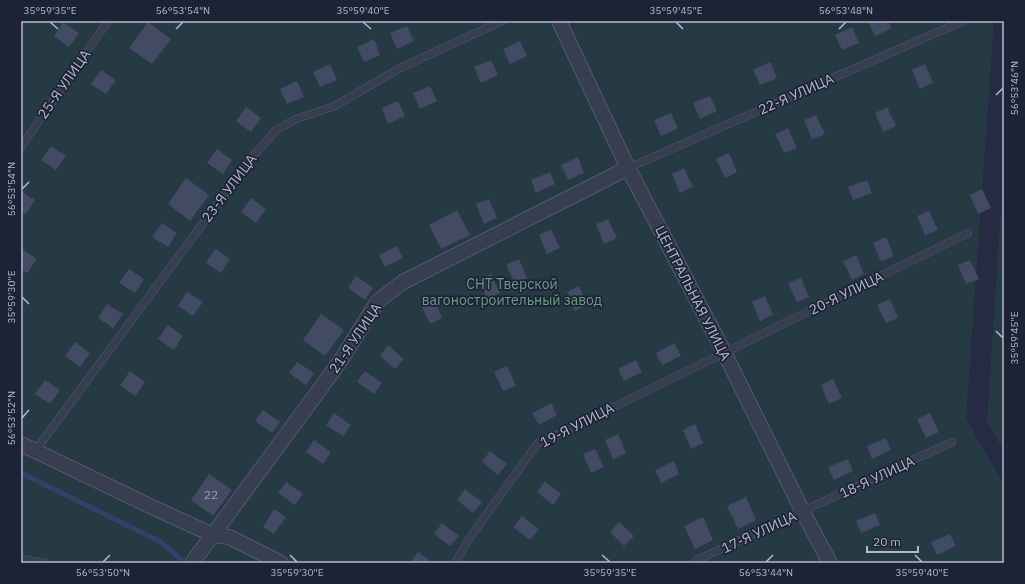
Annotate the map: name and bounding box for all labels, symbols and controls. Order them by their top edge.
text: 35°59'35"E [23,4,77,17]
text: 56°53'54"N [156,4,210,17]
text: 35°59'40"E [336,4,390,17]
text: 35°59'45"E [649,4,703,17]
text: 56°53'48"N [819,4,873,17]
street label: 25-Я УЛИЦА [33,46,95,122]
text: 56°53'46"N [1008,61,1021,115]
street label: 22-Я УЛИЦА [755,69,837,119]
street label: 23-Я УЛИЦА [198,150,260,226]
text: 56°53'54"N [5,162,18,216]
street label: ЦЕНТРАЛЬНАЯ УЛИЦА [651,223,735,364]
street label: 20-Я УЛИЦА [806,267,886,319]
text: 35°59'30"E [5,270,18,324]
park label: СНТ Тверской вагоностроительный завод [422,275,602,309]
street label: 21-Я УЛИЦА [325,300,385,376]
text: 35°59'45"E [1008,311,1021,365]
text: 56°53'52"N [5,391,18,445]
street label: 19-Я УЛИЦА [537,399,617,451]
street label: 18-Я УЛИЦА [837,452,917,502]
house number: 22 [204,487,218,502]
street label: 17-Я УЛИЦА [719,507,799,557]
scale bar [867,528,918,554]
text: 20 m [873,534,901,549]
text: 56°53'50"N [76,566,130,579]
text: 35°59'30"E [270,566,324,579]
text: 35°59'35"E [583,566,637,579]
text: 56°53'44"N [739,566,793,579]
text: 35°59'40"E [895,566,949,579]

